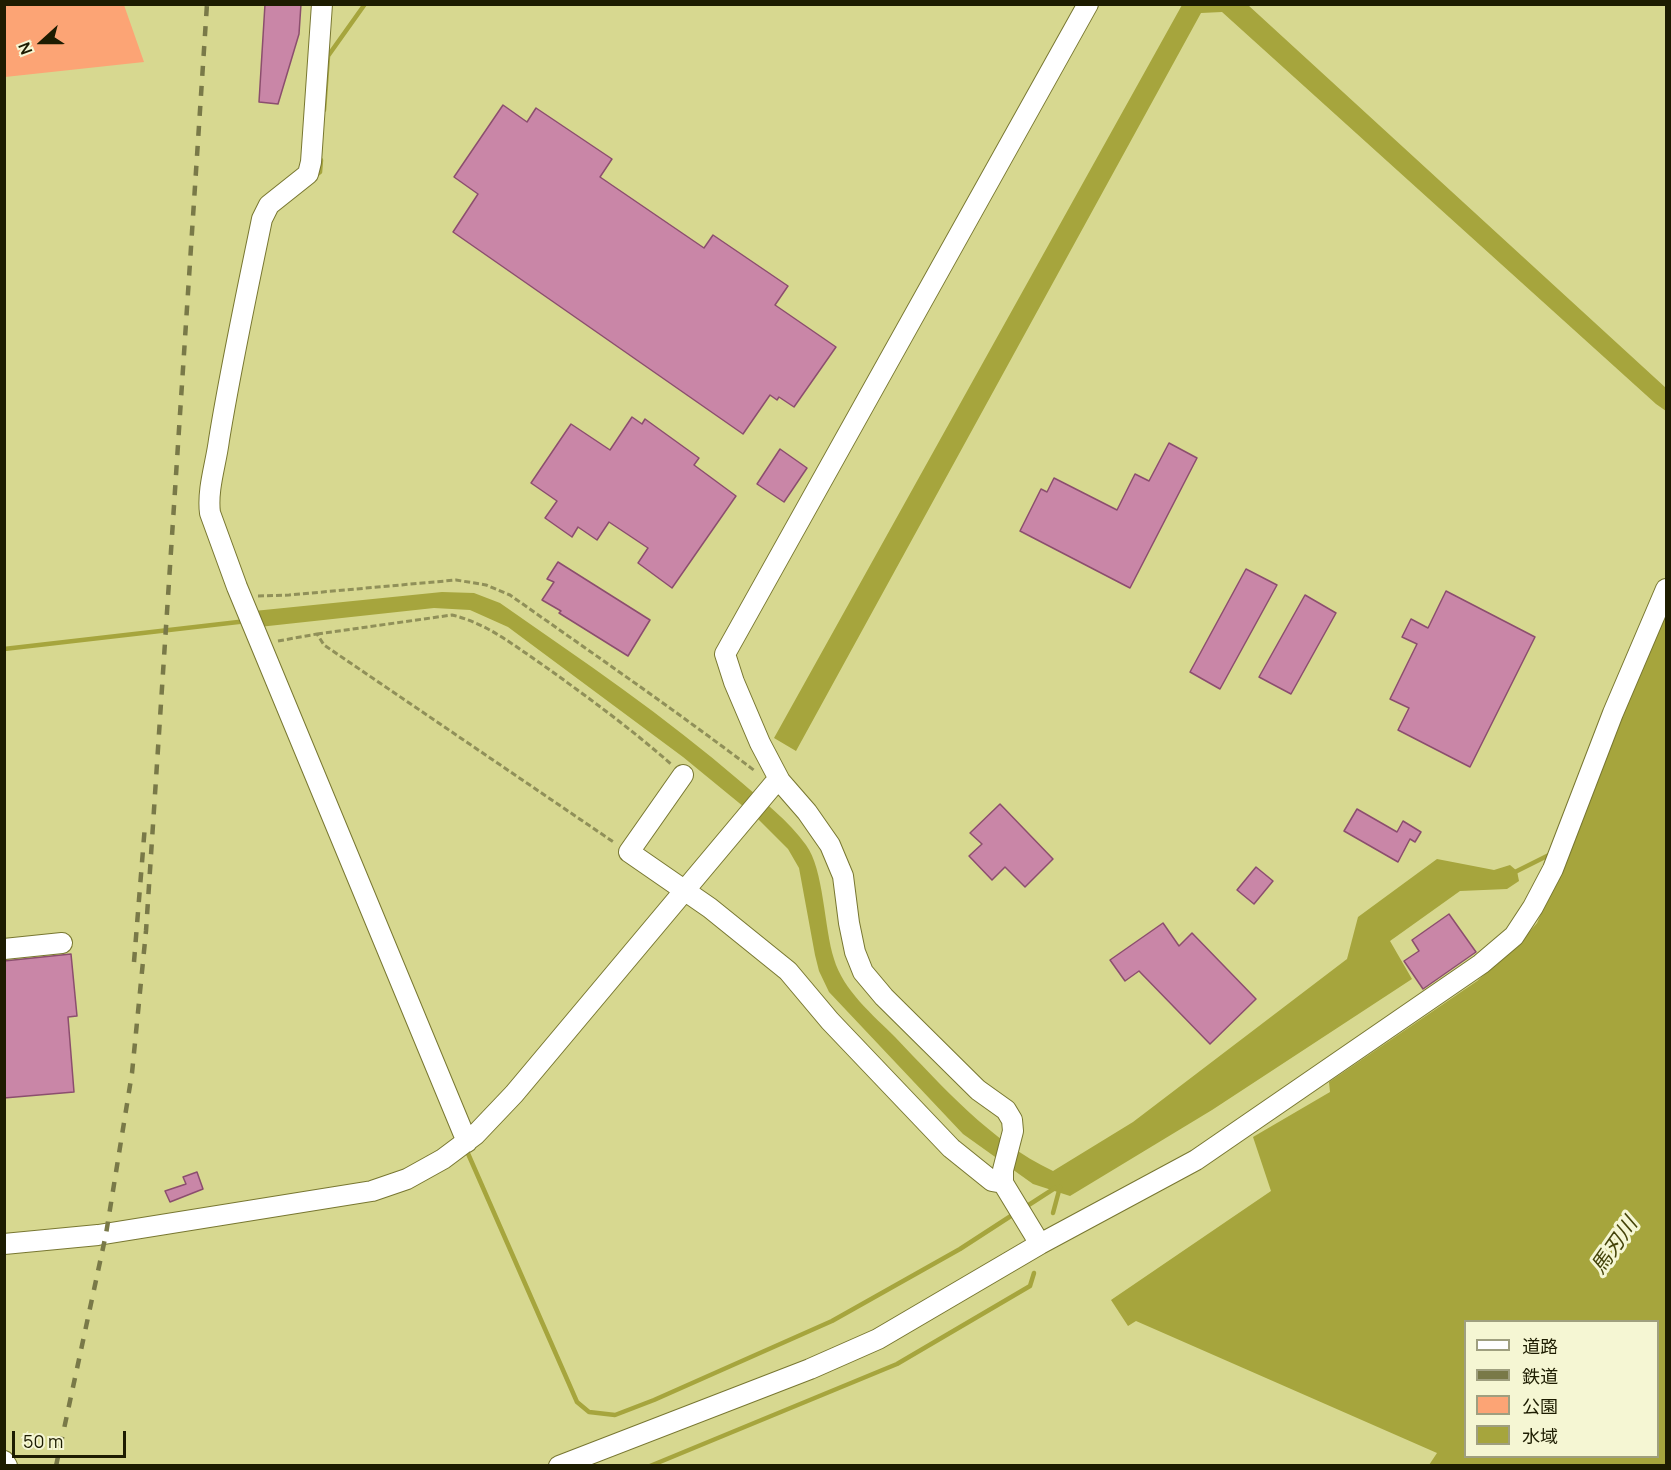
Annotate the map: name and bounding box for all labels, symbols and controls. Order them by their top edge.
north arrow [12,12,72,72]
text: N [13,39,38,58]
water label: 馬刃川 [1587,1213,1643,1279]
legend [1464,1320,1659,1458]
text: 道路 [1522,1334,1558,1358]
text: 鉄道 [1522,1364,1558,1388]
text: 公園 [1522,1394,1558,1418]
scale bar [15,1419,129,1457]
text: 水域 [1522,1424,1558,1448]
text: 50 m [23,1429,63,1453]

